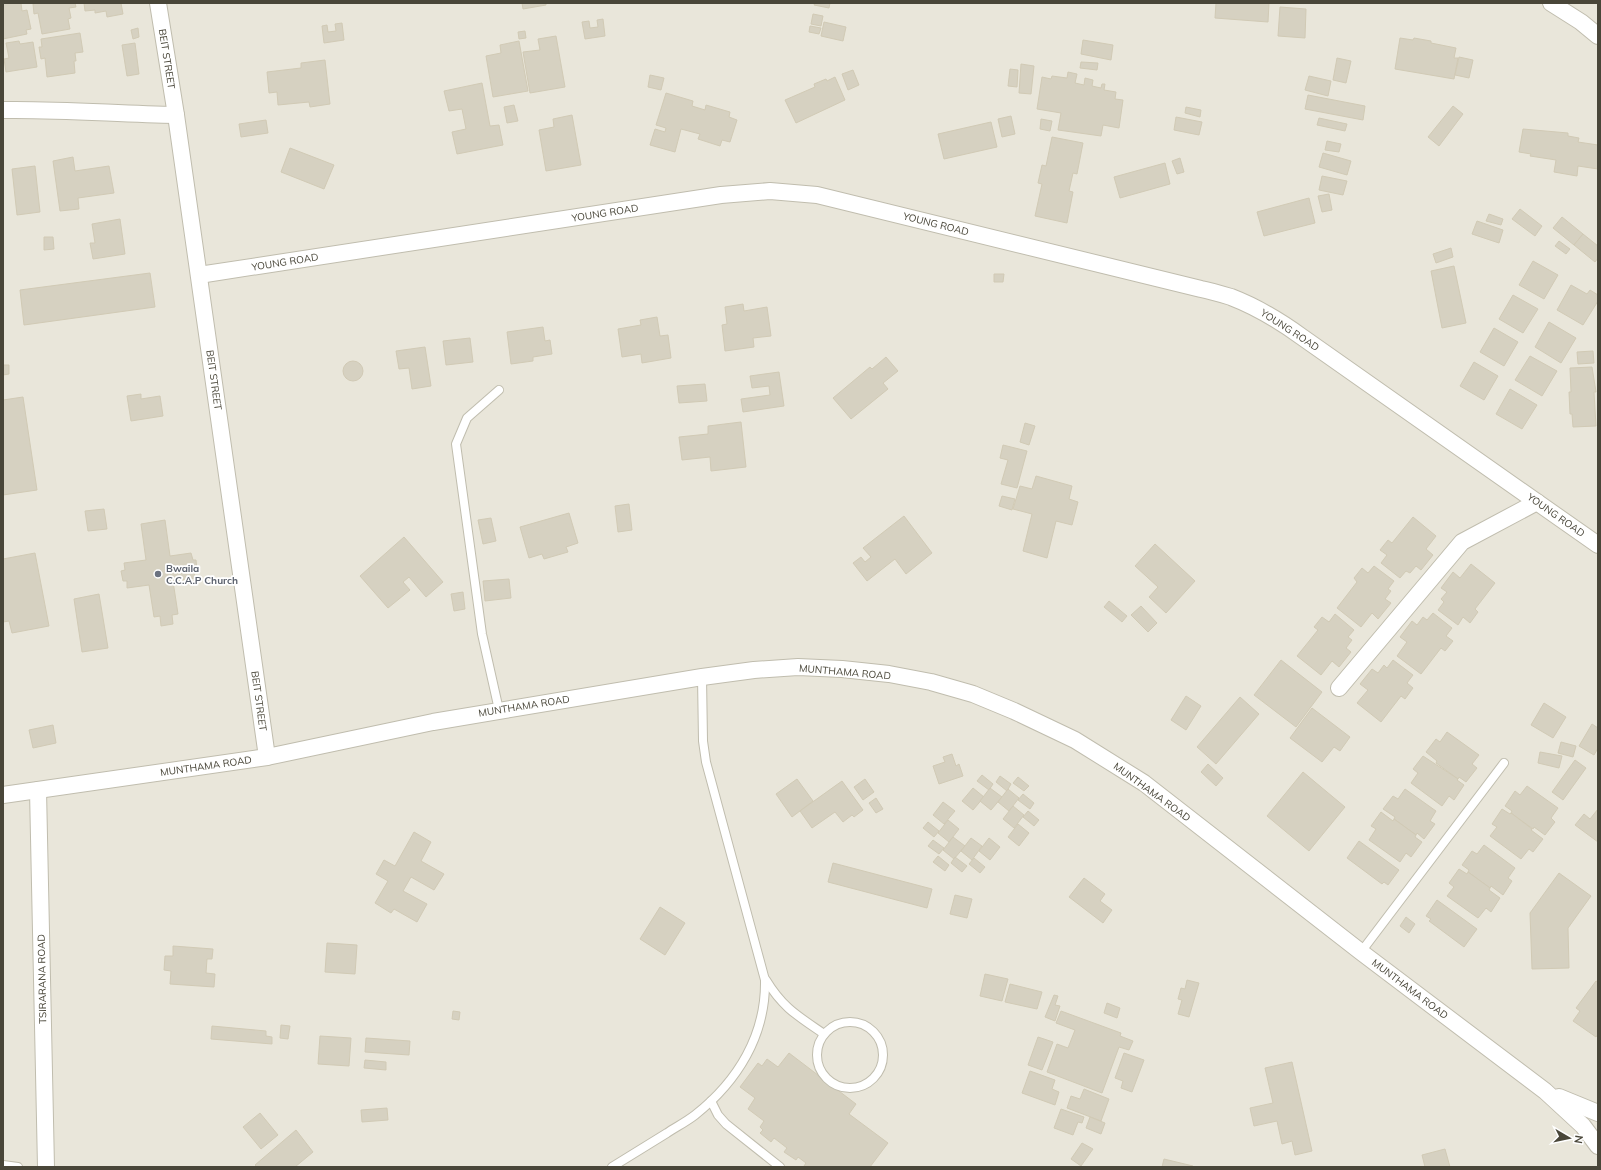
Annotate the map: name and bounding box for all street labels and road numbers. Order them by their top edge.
street label: BEIT STREET [156,28,178,90]
street label: YOUNG ROAD [570,201,639,225]
street label: YOUNG ROAD [901,209,970,238]
street label: YOUNG ROAD [250,250,319,274]
street label: YOUNG ROAD [1257,306,1322,354]
street label: BEIT STREET [203,349,225,411]
street label: YOUNG ROAD [1524,490,1587,540]
street label: MUNTHAMA ROAD [798,662,892,682]
street label: BEIT STREET [248,670,270,732]
street label: MUNTHAMA ROAD [477,692,571,720]
street label: MUNTHAMA ROAD [159,753,253,779]
street label: MUNTHAMA ROAD [1111,760,1193,824]
street label: TSIRARANA ROAD [35,934,49,1024]
street label: MUNTHAMA ROAD [1369,956,1451,1022]

